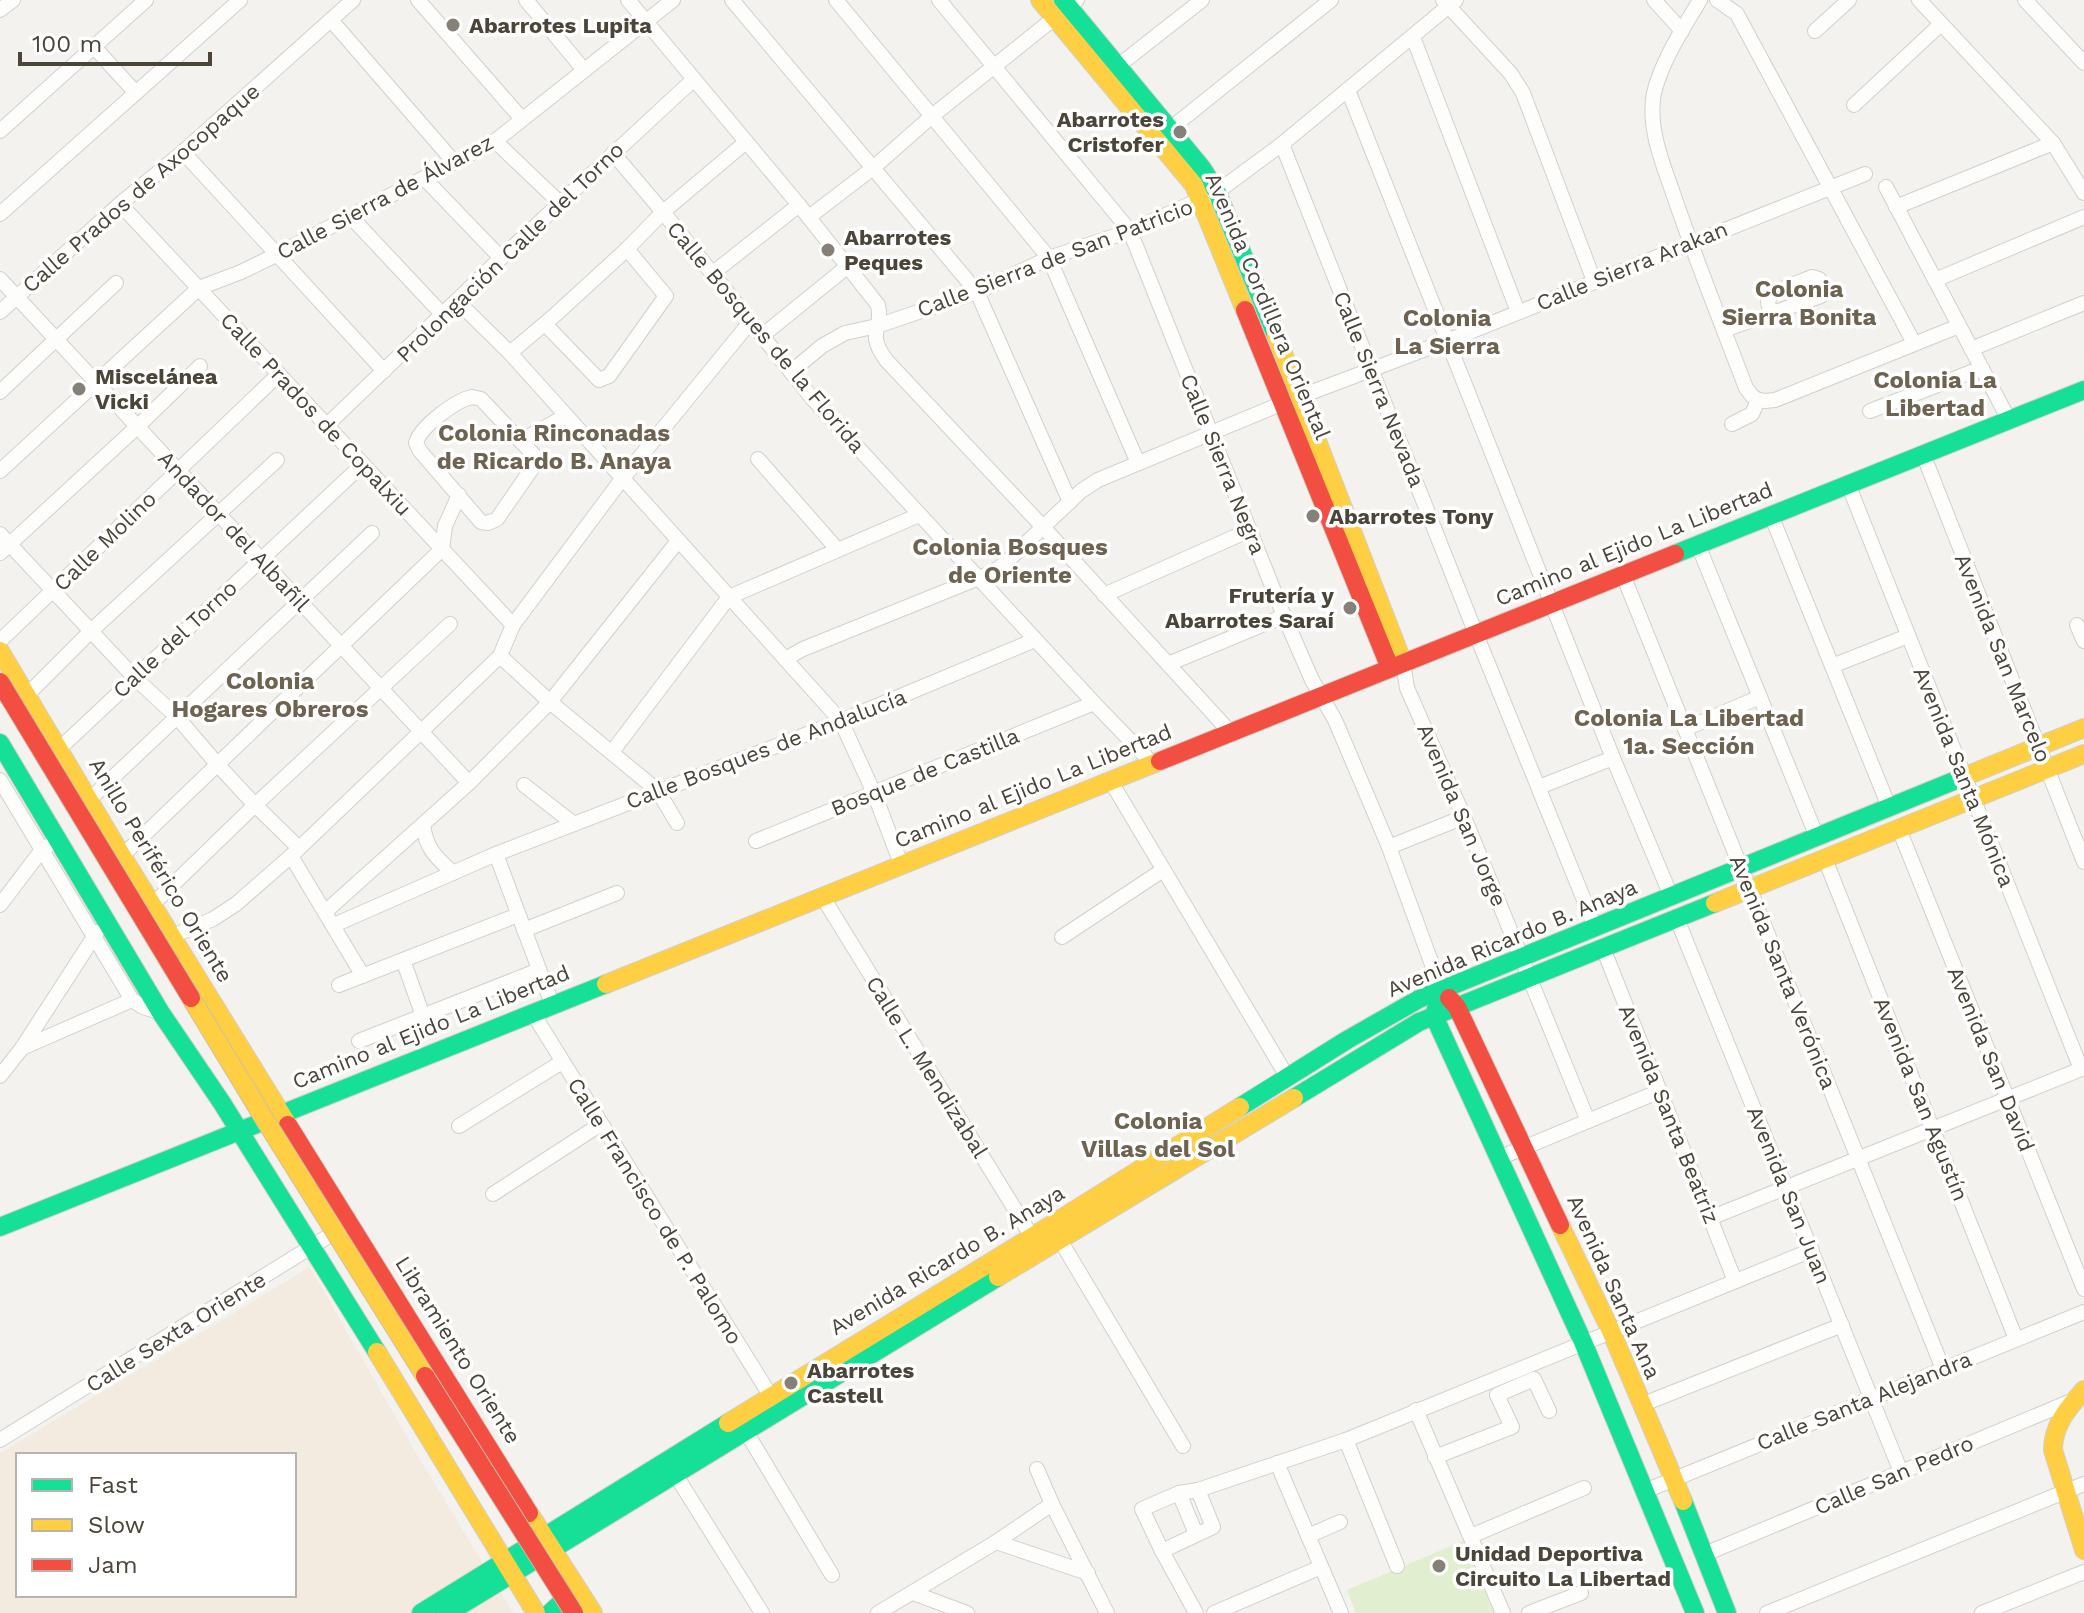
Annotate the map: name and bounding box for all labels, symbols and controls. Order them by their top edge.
place label: Abarrotes Lupita [469,13,652,38]
scale bar [20,16,210,66]
marker: Abarrotes Lupita [444,16,462,34]
text: 100 m [32,30,102,58]
street label: Calle Prados de Axocopaque [17,78,265,298]
place label: Abarrotes Cristofer [1057,107,1165,157]
marker: Abarrotes Cristofer [1171,123,1189,141]
street label: Calle Sierra de Álvarez [273,129,497,265]
street label: Prolongación Calle del Torno [391,137,629,367]
street label: Avenida Cordillera Oriental [1200,169,1336,443]
street label: Calle Sierra de San Patricio [914,194,1196,322]
street label: Calle Bosques de la Florida [662,216,870,458]
street label: Calle Sierra Arakan [1533,216,1731,316]
place label: Abarrotes Peques [844,225,952,275]
marker: Abarrotes Peques [819,241,837,259]
district label: Colonia Sierra Bonita [1722,275,1876,331]
street label: Calle Sierra Nevada [1328,287,1430,491]
district label: Colonia La Sierra [1394,304,1500,360]
street label: Calle Prados de Copalxiu [215,307,417,521]
place label: Miscelánea Vicki [95,364,218,414]
district label: Colonia La Libertad [1873,366,1997,422]
street label: Calle Sierra Negra [1175,370,1271,558]
marker: Miscelánea Vicki [70,380,88,398]
district label: Colonia Rinconadas de Ricardo B. Anaya [437,419,671,475]
street label: Andador del Albañil [153,446,315,617]
street label: Camino al Ejido La Libertad [1492,477,1776,611]
street label: Calle Molino [49,486,161,596]
place label: Abarrotes Tony [1329,504,1494,529]
marker: Abarrotes Tony [1304,507,1322,525]
district label: Colonia Bosques de Oriente [912,533,1108,589]
street label: Avenida San Marcelo [1950,550,2056,766]
street label: Calle del Torno [108,575,242,703]
place label: Frutería y Abarrotes Saraí [1165,583,1335,633]
marker: Frutería y Abarrotes Saraí [1341,599,1359,617]
street label: Avenida Santa Mónica [1908,663,2020,891]
district label: Colonia Hogares Obreros [171,667,369,723]
street label: Calle Bosques de Andalucía [622,684,910,814]
district label: Colonia La Libertad 1a. Sección [1574,704,1804,760]
street label: Camino al Ejido La Libertad [891,719,1175,853]
street label: Avenida San Jorge [1412,720,1512,910]
street label: Bosque de Castilla [827,723,1023,821]
street label: Anillo Periférico Oriente [84,753,238,987]
street label: Avenida Santa Verónica [1725,851,1841,1093]
street label: Avenida Ricardo B. Anaya [1383,874,1641,1002]
street label: Camino al Ejido La Libertad [289,960,573,1094]
street label: Avenida San David [1942,963,2040,1155]
street label: Calle L. Mendizabal [861,972,993,1163]
street label: Avenida San Agustín [1869,994,1973,1204]
street label: Avenida Santa Beatriz [1614,1001,1724,1227]
street label: Calle Francisco de P. Palomo [562,1073,748,1349]
street label: Avenida San Juan [1742,1102,1836,1288]
district label: Colonia Villas del Sol [1081,1107,1235,1163]
street label: Avenida Ricardo B. Anaya [825,1180,1069,1340]
street label: Avenida Santa Ana [1562,1191,1666,1383]
street label: Libramiento Oriente [390,1252,526,1448]
street label: Calle Sexta Oriente [82,1266,270,1398]
street label: Calle Santa Alejandra [1753,1346,1975,1456]
place label: Abarrotes Castell [807,1358,915,1408]
marker: Abarrotes Castell [782,1374,800,1392]
street label: Calle San Pedro [1811,1430,1977,1520]
legend [16,1453,296,1597]
text: Fast [88,1471,138,1499]
text: Slow [88,1511,145,1539]
place label: Unidad Deportiva Circuito La Libertad [1455,1541,1671,1591]
text: Jam [88,1551,138,1579]
marker: Unidad Deportiva Circuito La Libertad [1430,1557,1448,1575]

